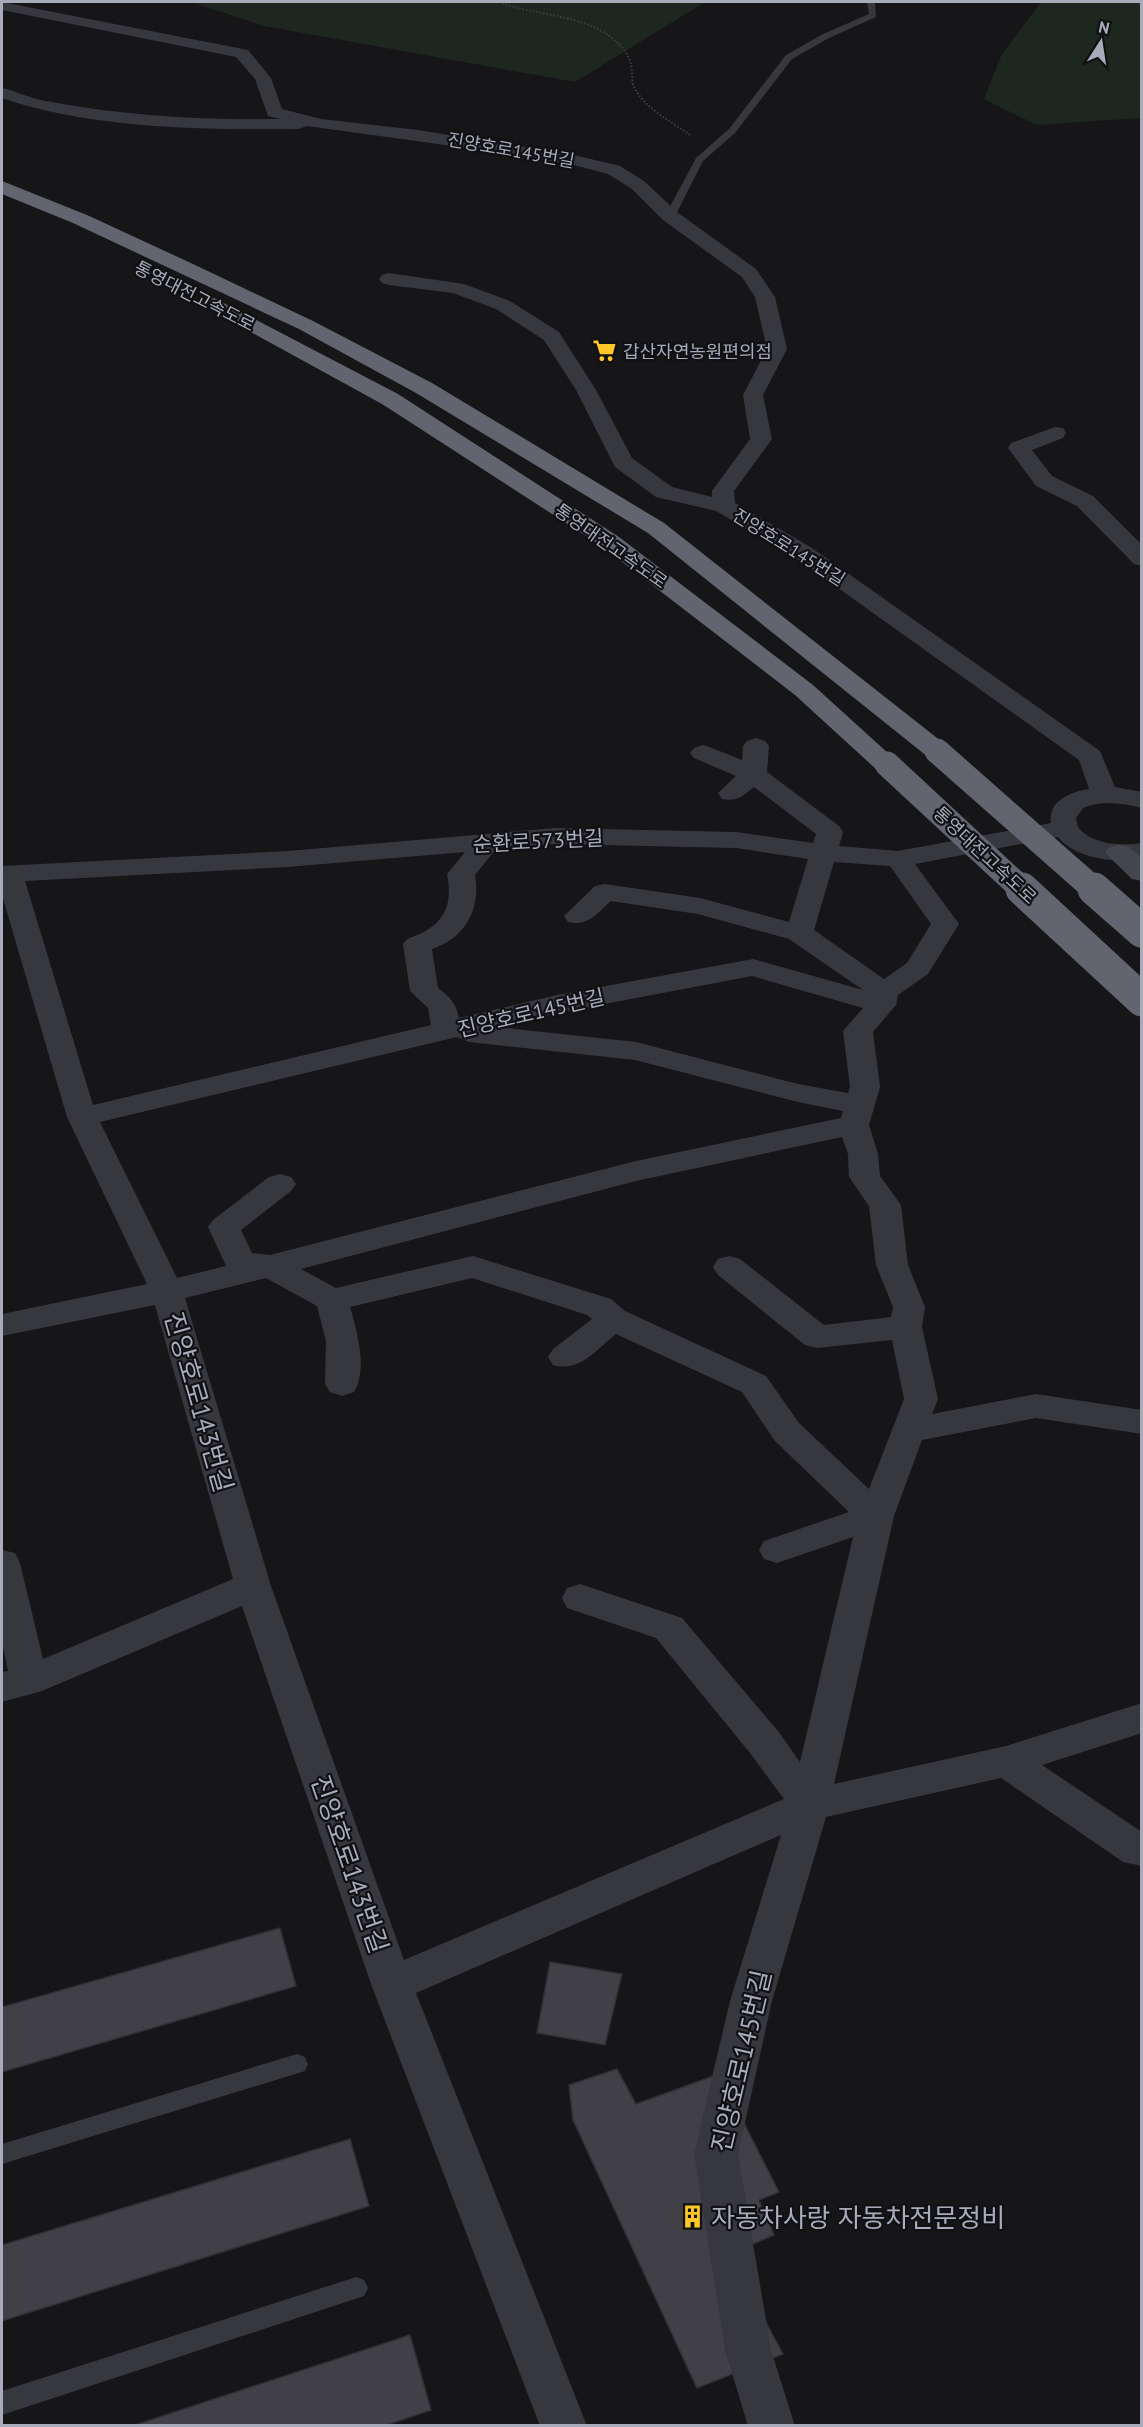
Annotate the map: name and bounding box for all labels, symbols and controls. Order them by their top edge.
north arrow [1071,12,1131,72]
text: N [1097,16,1111,38]
street label: 진양호로145번길 [446,127,576,173]
street label: 통영대전고속도로 [131,256,259,336]
supermarket icon: 갑산자연농원편의점 [592,338,618,364]
place label: 갑산자연농원편의점 [623,340,772,363]
street label: 통영대전고속도로 [550,499,672,593]
street label: 진양호로145번길 [728,503,850,591]
street label: 통영대전고속도로 [929,801,1041,909]
street label: 순환로573번길 [472,824,604,858]
street label: 진양호로145번길 [455,983,607,1043]
street label: 진양호로143번길 [158,1308,240,1496]
street label: 진양호로143번길 [304,1771,396,1957]
street label: 진양호로145번길 [704,1967,778,2155]
place label: 자동차사랑 자동차전문정비 [711,2201,1005,2234]
building icon: 자동차사랑 자동차전문정비 [680,2204,706,2230]

